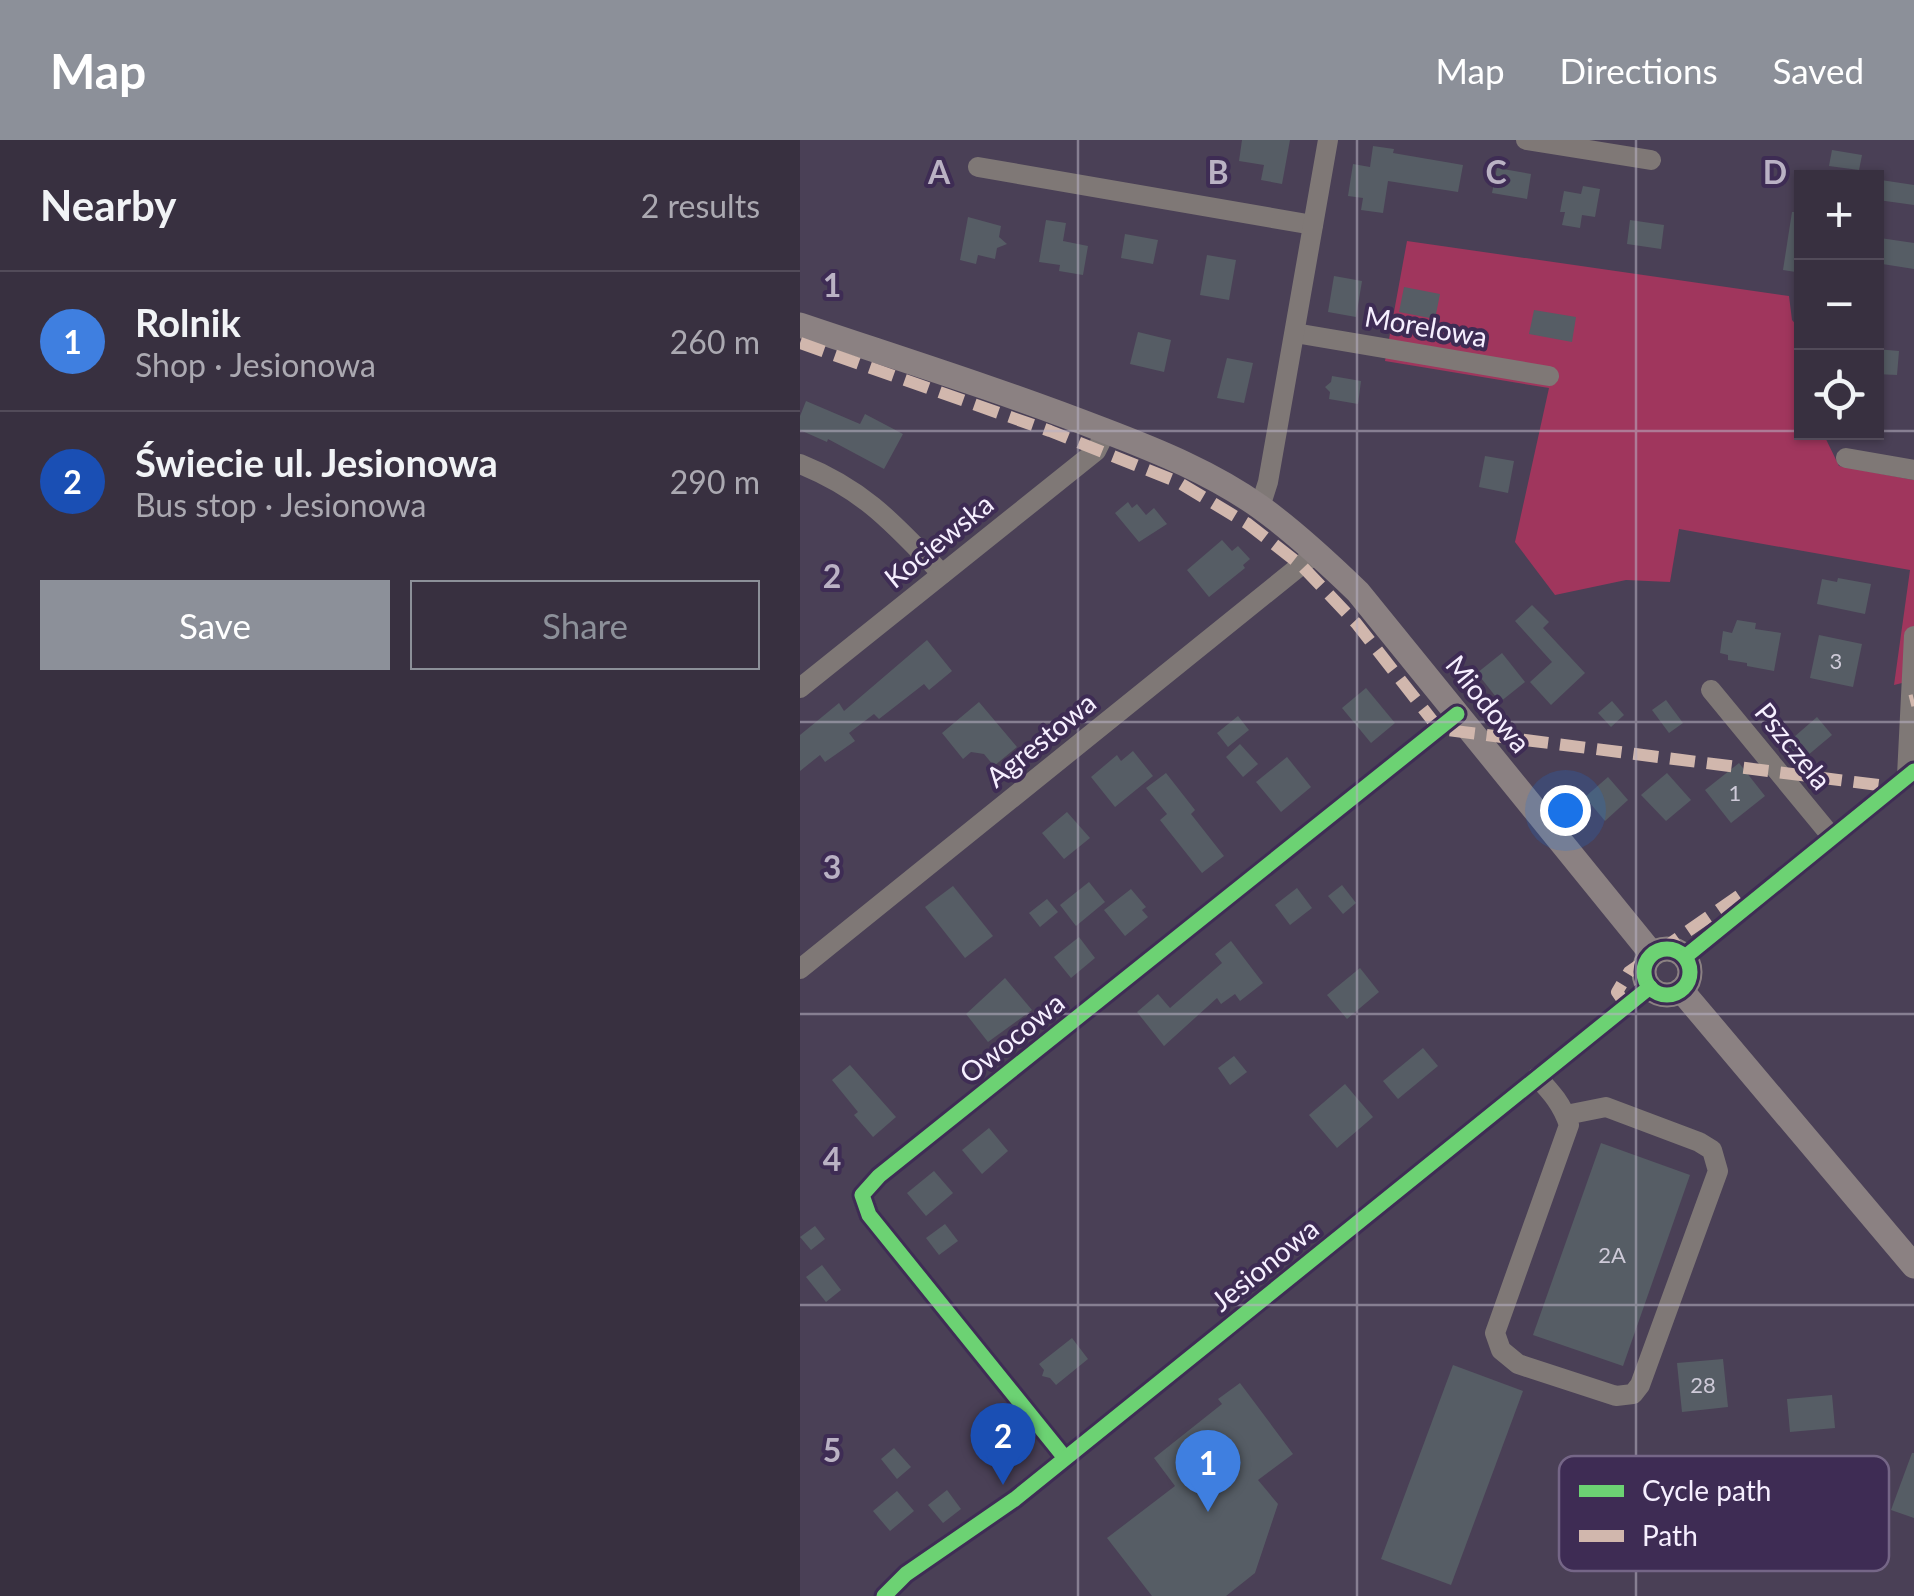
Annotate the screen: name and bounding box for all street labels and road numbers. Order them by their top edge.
street label: Morelowa [1362,299,1490,354]
street label: Kociewska [877,486,1000,594]
street label: Miodowa [1439,648,1538,759]
street label: Agrestowa [979,685,1102,794]
street label: Pszczela [1748,695,1839,796]
street label: Owocowa [952,985,1070,1090]
street label: Jesionowa [1204,1211,1325,1318]

